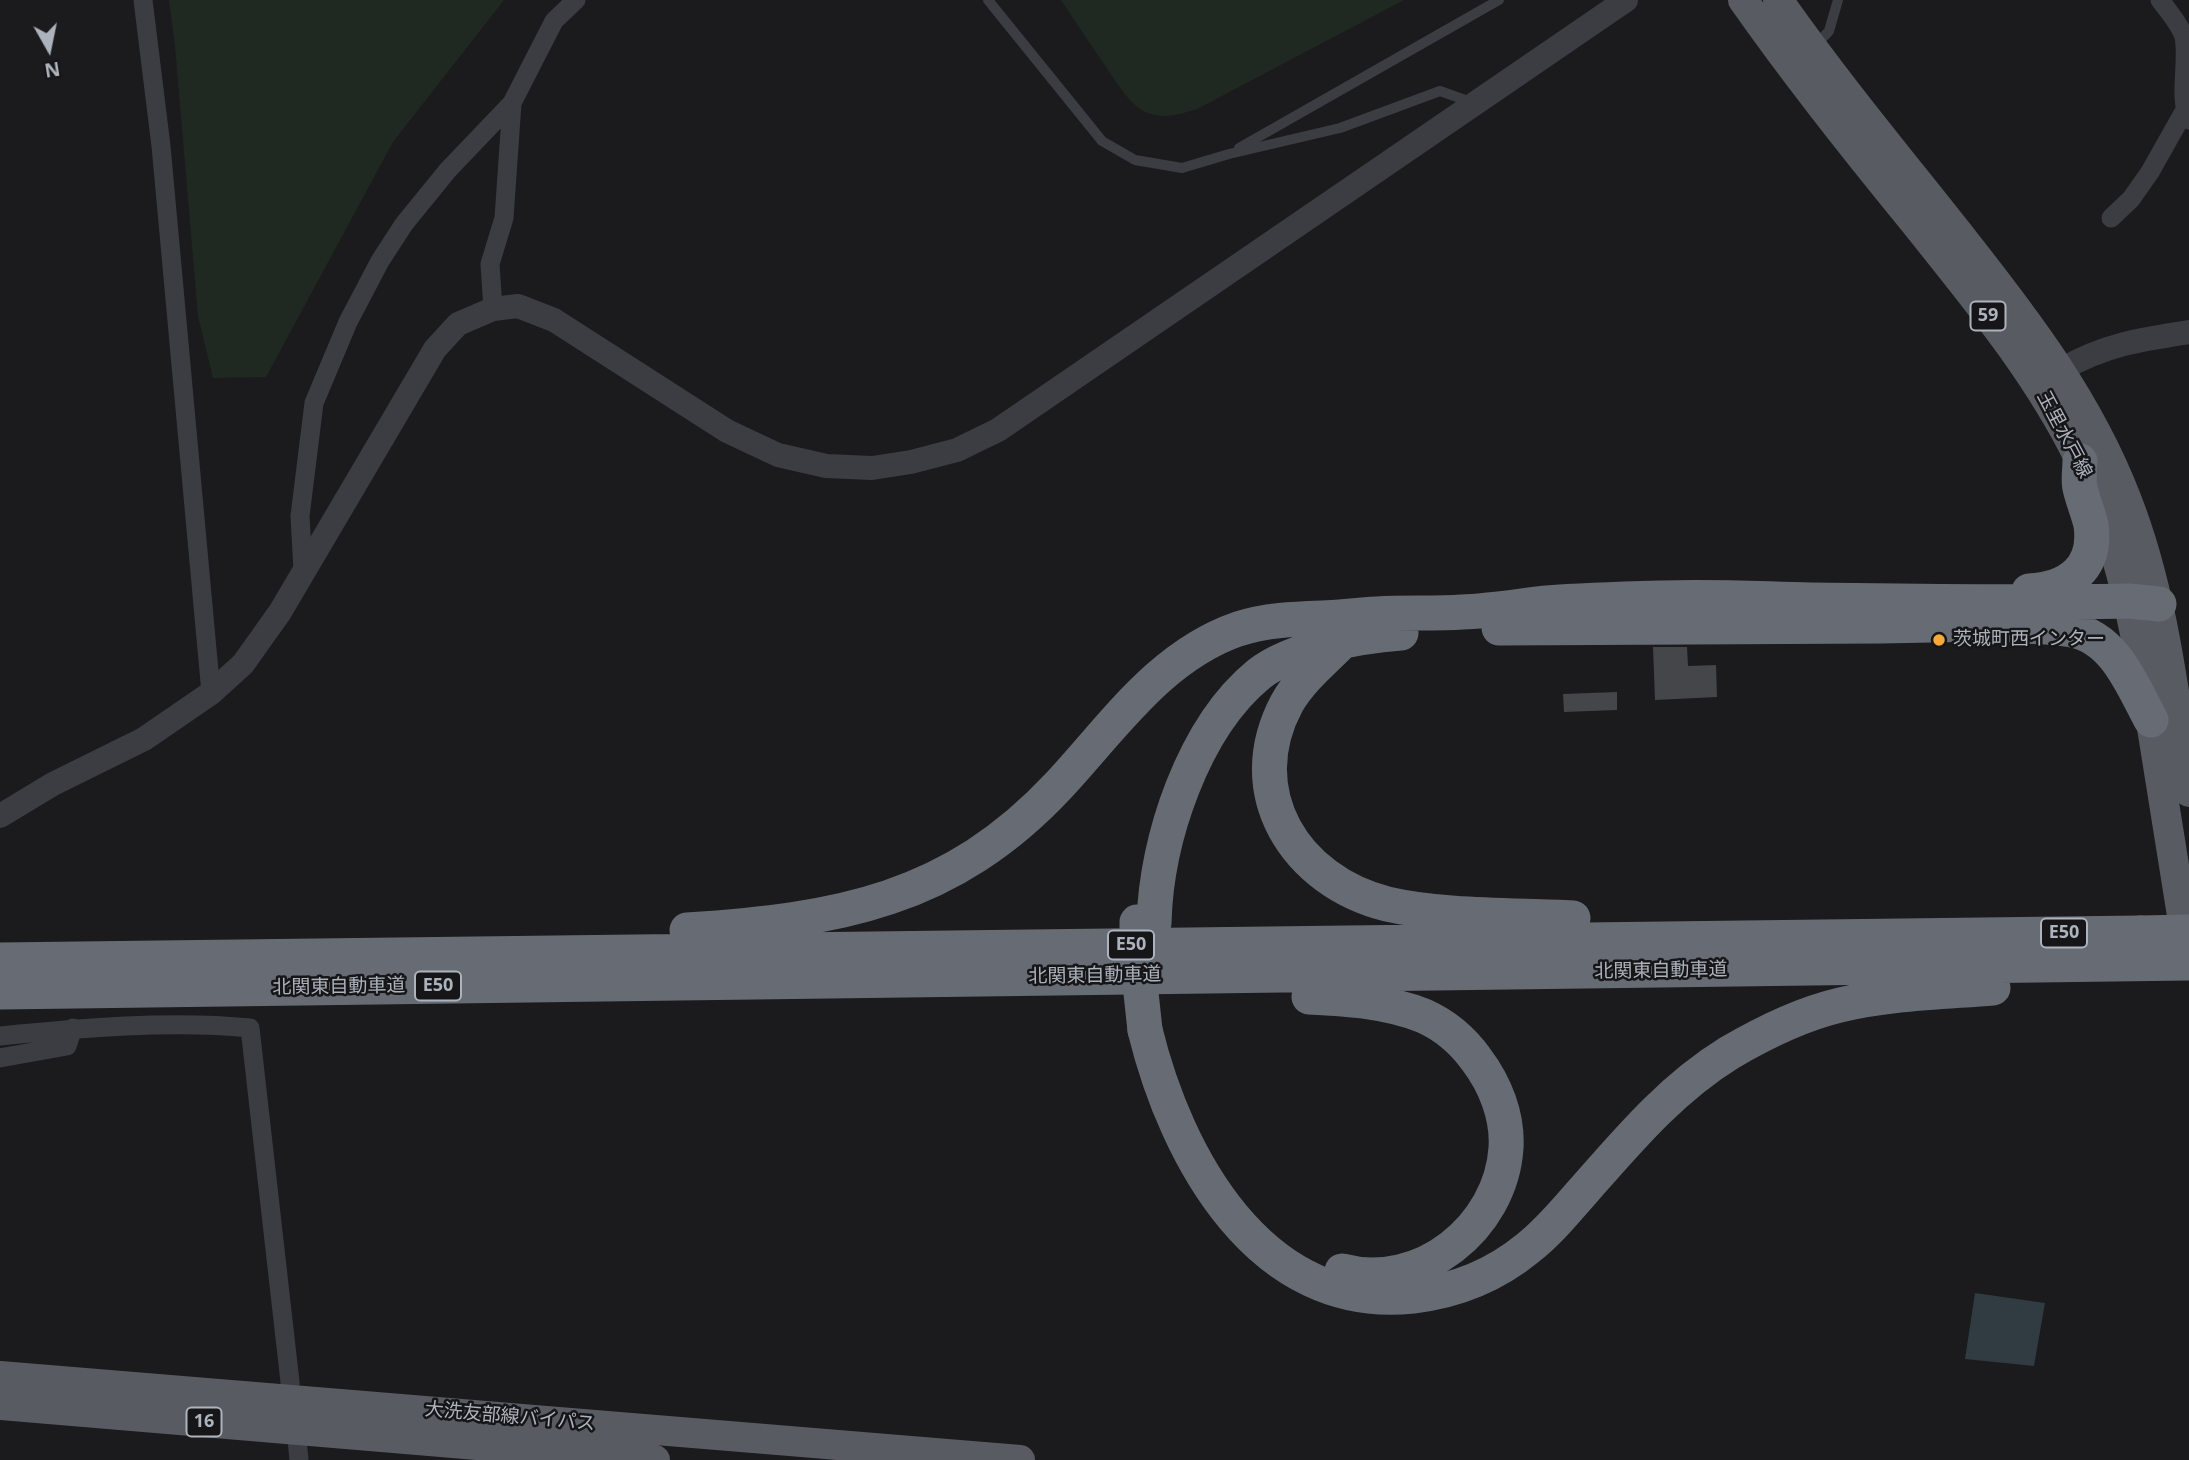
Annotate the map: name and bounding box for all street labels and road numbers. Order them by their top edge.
road number: 59 [1970,302,2006,330]
street label: 玉里水戸線 [2032,388,2096,482]
road number: E50 [2041,918,2087,948]
road number: E50 [1108,930,1154,960]
street label: 北関東自動車道 [1594,958,1728,984]
street label: 北関東自動車道 [1028,963,1162,989]
road number: E50 [415,972,461,1001]
street label: 北関東自動車道 [272,974,406,1000]
street label: 大洗友部線バイパス [424,1398,596,1436]
road number: 16 [186,1408,222,1436]

